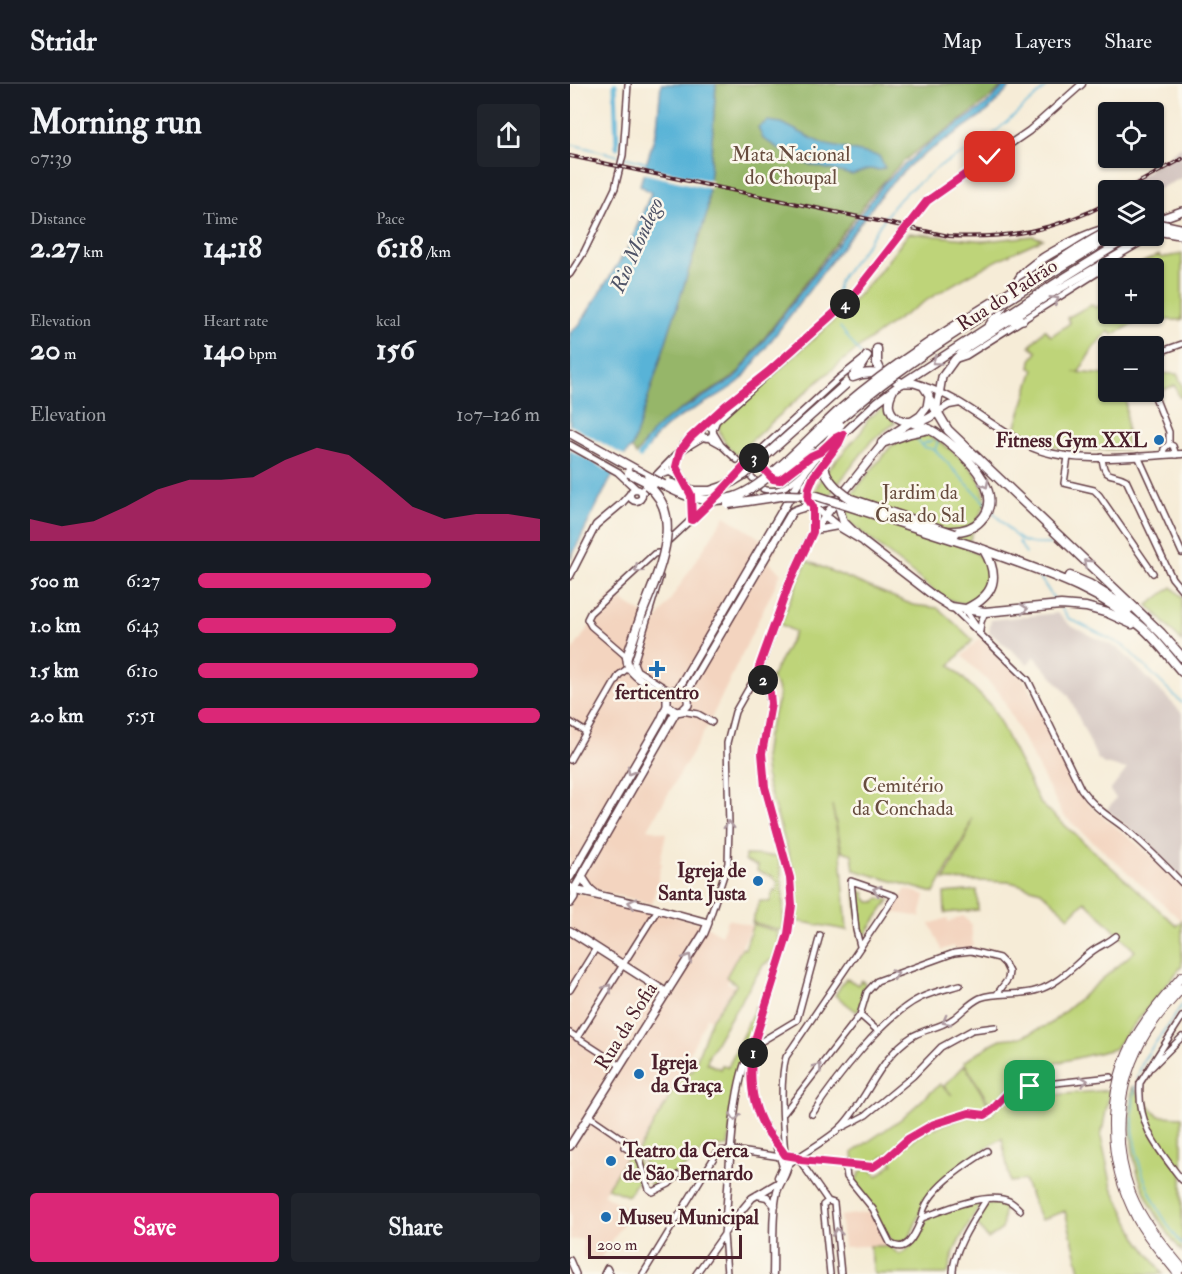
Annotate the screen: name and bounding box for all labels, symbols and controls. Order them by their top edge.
text: Stridr [30,24,97,59]
text: Map [942,28,982,55]
text: Layers [1015,28,1071,55]
text: Share [1104,28,1152,55]
text: Morning run [30,102,202,143]
map controls [1098,102,1164,402]
button: locate [1098,102,1164,168]
button: share [477,104,540,167]
pin [964,131,1015,182]
icon: check [973,140,1006,173]
park label: Mata Nacional do Choupal [732,142,850,191]
text: 07:39 [30,145,72,170]
button: layers [1098,180,1164,246]
water label: Rio Mondego [604,193,670,297]
text: Distance [30,209,86,229]
text: Time [203,209,238,229]
text: Pace [376,209,405,229]
text: 2.27 [30,229,80,266]
text: 14:18 [203,229,262,266]
text: 6:18 [376,229,423,266]
text: km [80,242,103,262]
text: /km [423,242,451,262]
street label: Rua do Padrão [952,253,1062,337]
button: + [1098,258,1164,324]
pin: 4 [830,289,860,319]
text: 4 [841,294,849,314]
one-way arrow [1048,296,1059,307]
text: Elevation [30,311,91,331]
text: Heart rate [203,311,268,331]
text: kcal [376,311,401,331]
text: 20 [30,331,61,368]
text: 140 [203,331,245,368]
text: 156 [376,331,415,368]
button: − [1098,336,1164,402]
text: m [61,344,76,364]
text: bpm [245,344,277,364]
one-way arrow [932,354,943,365]
text: Elevation [30,402,106,427]
text: 107–126 m [456,402,540,427]
place label: Fitness Gym XXL [995,428,1148,454]
marker: Fitness Gym XXL [1152,433,1166,447]
pin: 3 [739,443,769,473]
text: 3 [751,448,757,468]
one-way arrow [977,478,989,489]
park label: Jardim da Casa do Sal [875,480,965,528]
one-way arrow [1083,559,1094,570]
one-way arrow [634,562,644,573]
text: 500 m [30,568,79,593]
text: 6:27 [126,568,160,593]
one-way arrow [1019,603,1028,616]
text: 1.0 km [30,613,81,638]
text: 6:43 [126,613,160,638]
text: 1.5 km [30,658,79,683]
text: 6:10 [126,658,158,683]
marker: ferticentro [648,660,666,678]
pin: 2 [748,665,778,695]
text: 2 [759,670,767,690]
place label: ferticentro [615,680,699,705]
text: 2.0 km [30,703,84,728]
text: 5:51 [126,703,156,728]
one-way arrow [627,765,639,775]
park label: Cemitério da Conchada [852,773,955,821]
one-way arrow [723,821,735,830]
place label: Igreja de Santa Justa [658,858,747,906]
marker: Igreja de Santa Justa [751,874,765,888]
one-way arrow [872,885,883,897]
one-way arrow [627,897,637,910]
one-way arrow [681,954,693,964]
one-way arrow [889,969,900,981]
street label: Rua da Sofia [589,977,663,1075]
one-way arrow [601,984,613,994]
one-way arrow [942,1014,952,1025]
pin: 1 [738,1038,768,1068]
text: 1 [750,1043,756,1063]
place label: Igreja da Graça [651,1050,723,1098]
pin [1004,1060,1055,1111]
one-way arrow [811,1063,822,1074]
marker: Igreja da Graça [632,1067,646,1081]
icon: arrive [1013,1069,1046,1102]
one-way arrow [1079,1075,1088,1088]
one-way arrow [729,1112,742,1121]
place label: Teatro da Cerca de São Bernardo [622,1138,753,1186]
marker: Teatro da Cerca de São Bernardo [604,1154,618,1168]
button: Save [30,1193,279,1262]
button: Share [291,1193,540,1262]
place label: Museu Municipal [617,1205,760,1231]
marker: Museu Municipal [599,1210,613,1224]
one-way arrow [831,1228,843,1237]
scale bar [588,1232,742,1260]
text: 200 m [597,1235,637,1255]

